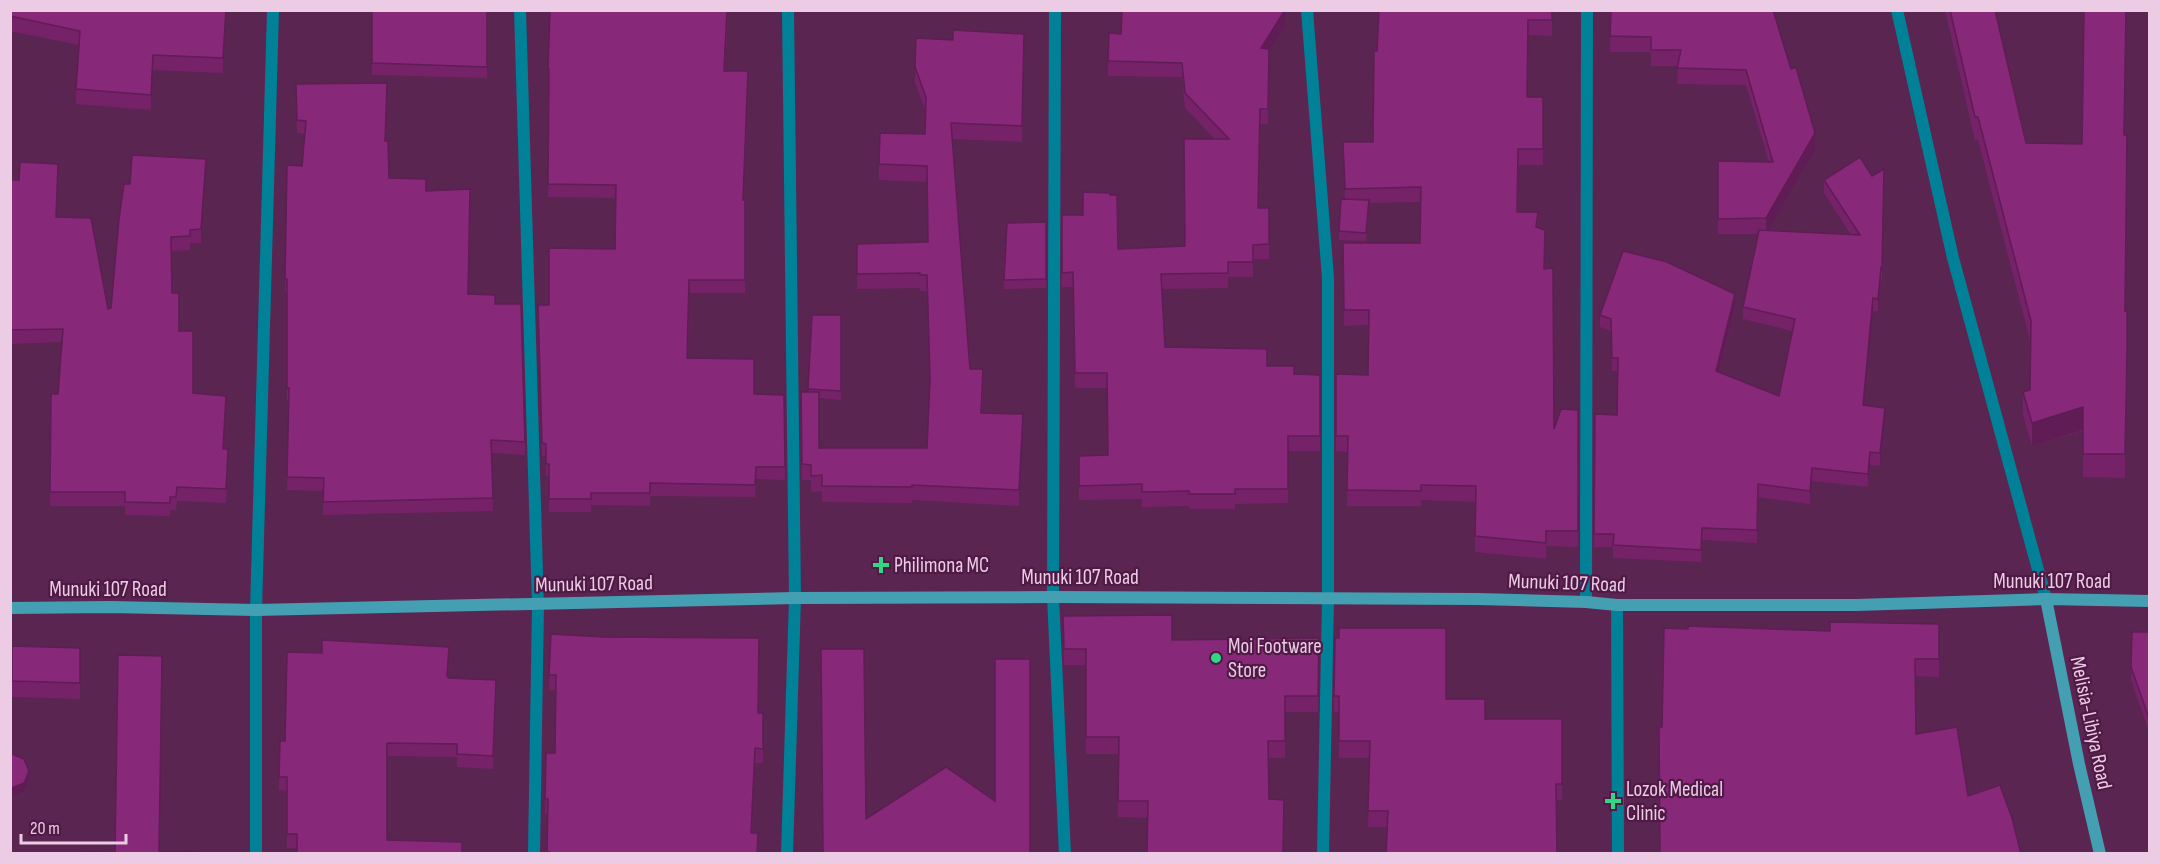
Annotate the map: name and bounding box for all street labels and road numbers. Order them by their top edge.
street label: Munuki 107 Road [1021,565,1139,590]
street label: Munuki 107 Road [1508,568,1626,598]
street label: Munuki 107 Road [1993,569,2111,594]
street label: Munuki 107 Road [535,570,653,598]
street label: Munuki 107 Road [49,577,167,602]
street label: Melisia-Libiya Road [2065,654,2117,792]

